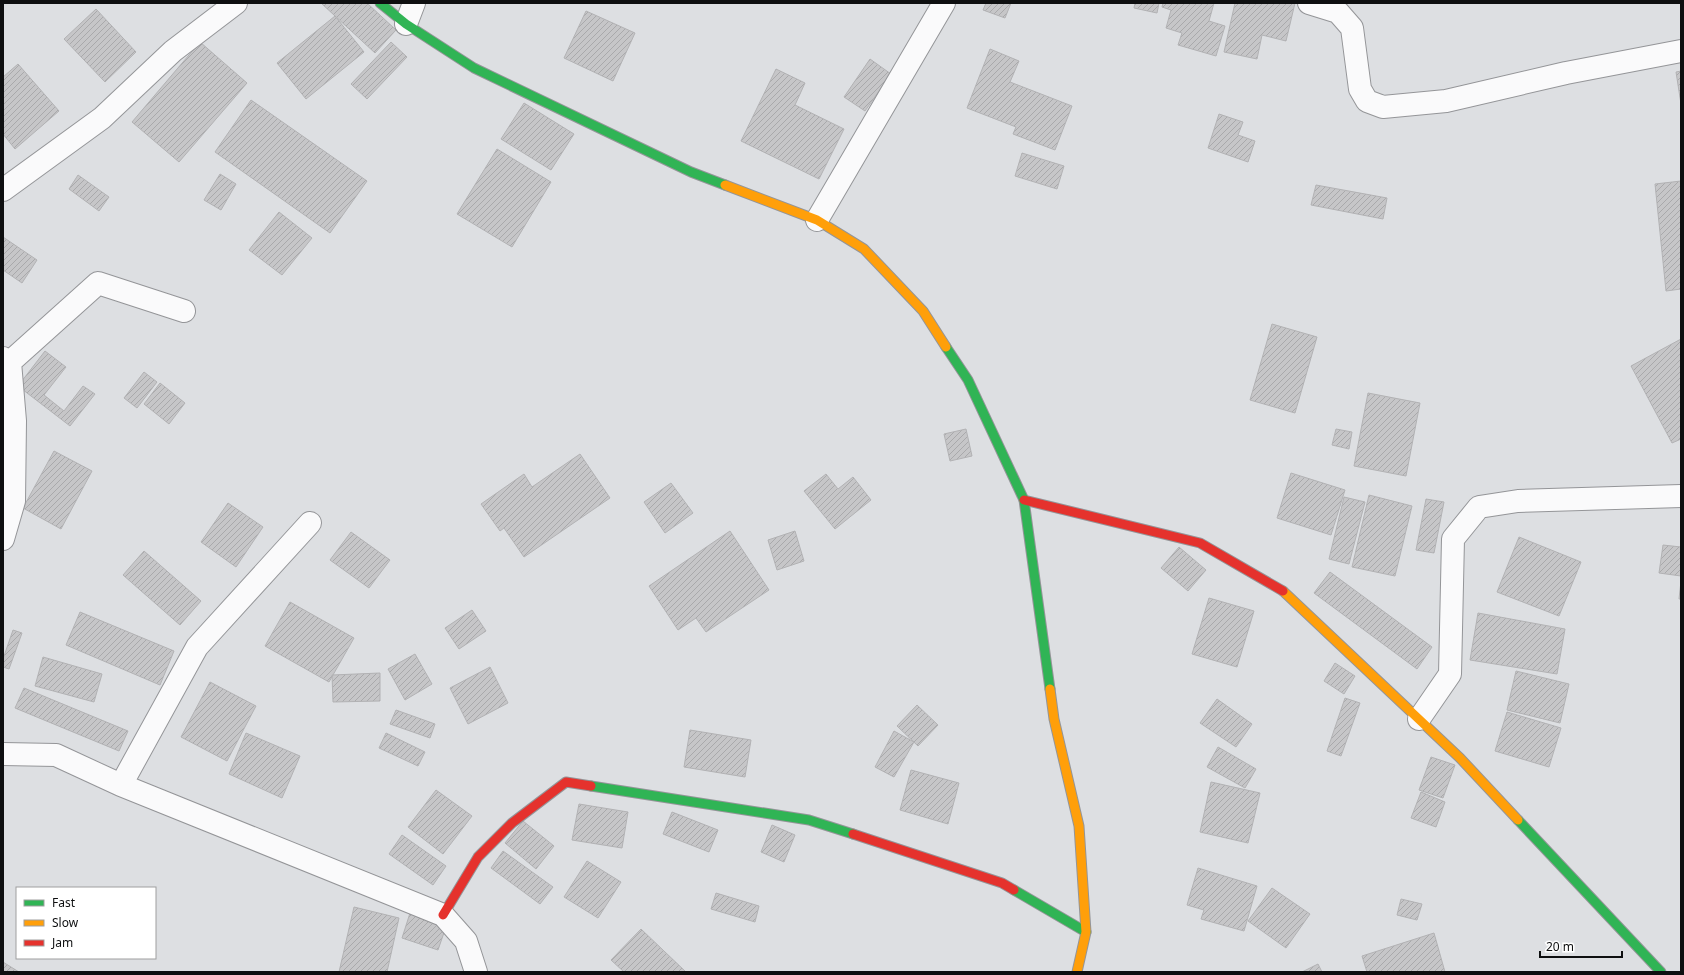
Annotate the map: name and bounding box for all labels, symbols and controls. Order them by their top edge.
legend [16,887,156,959]
text: Fast [52,894,76,911]
text: Slow [52,914,79,931]
scale bar [1540,933,1622,959]
text: Jam [51,934,73,951]
text: 20 m [1546,938,1574,955]

